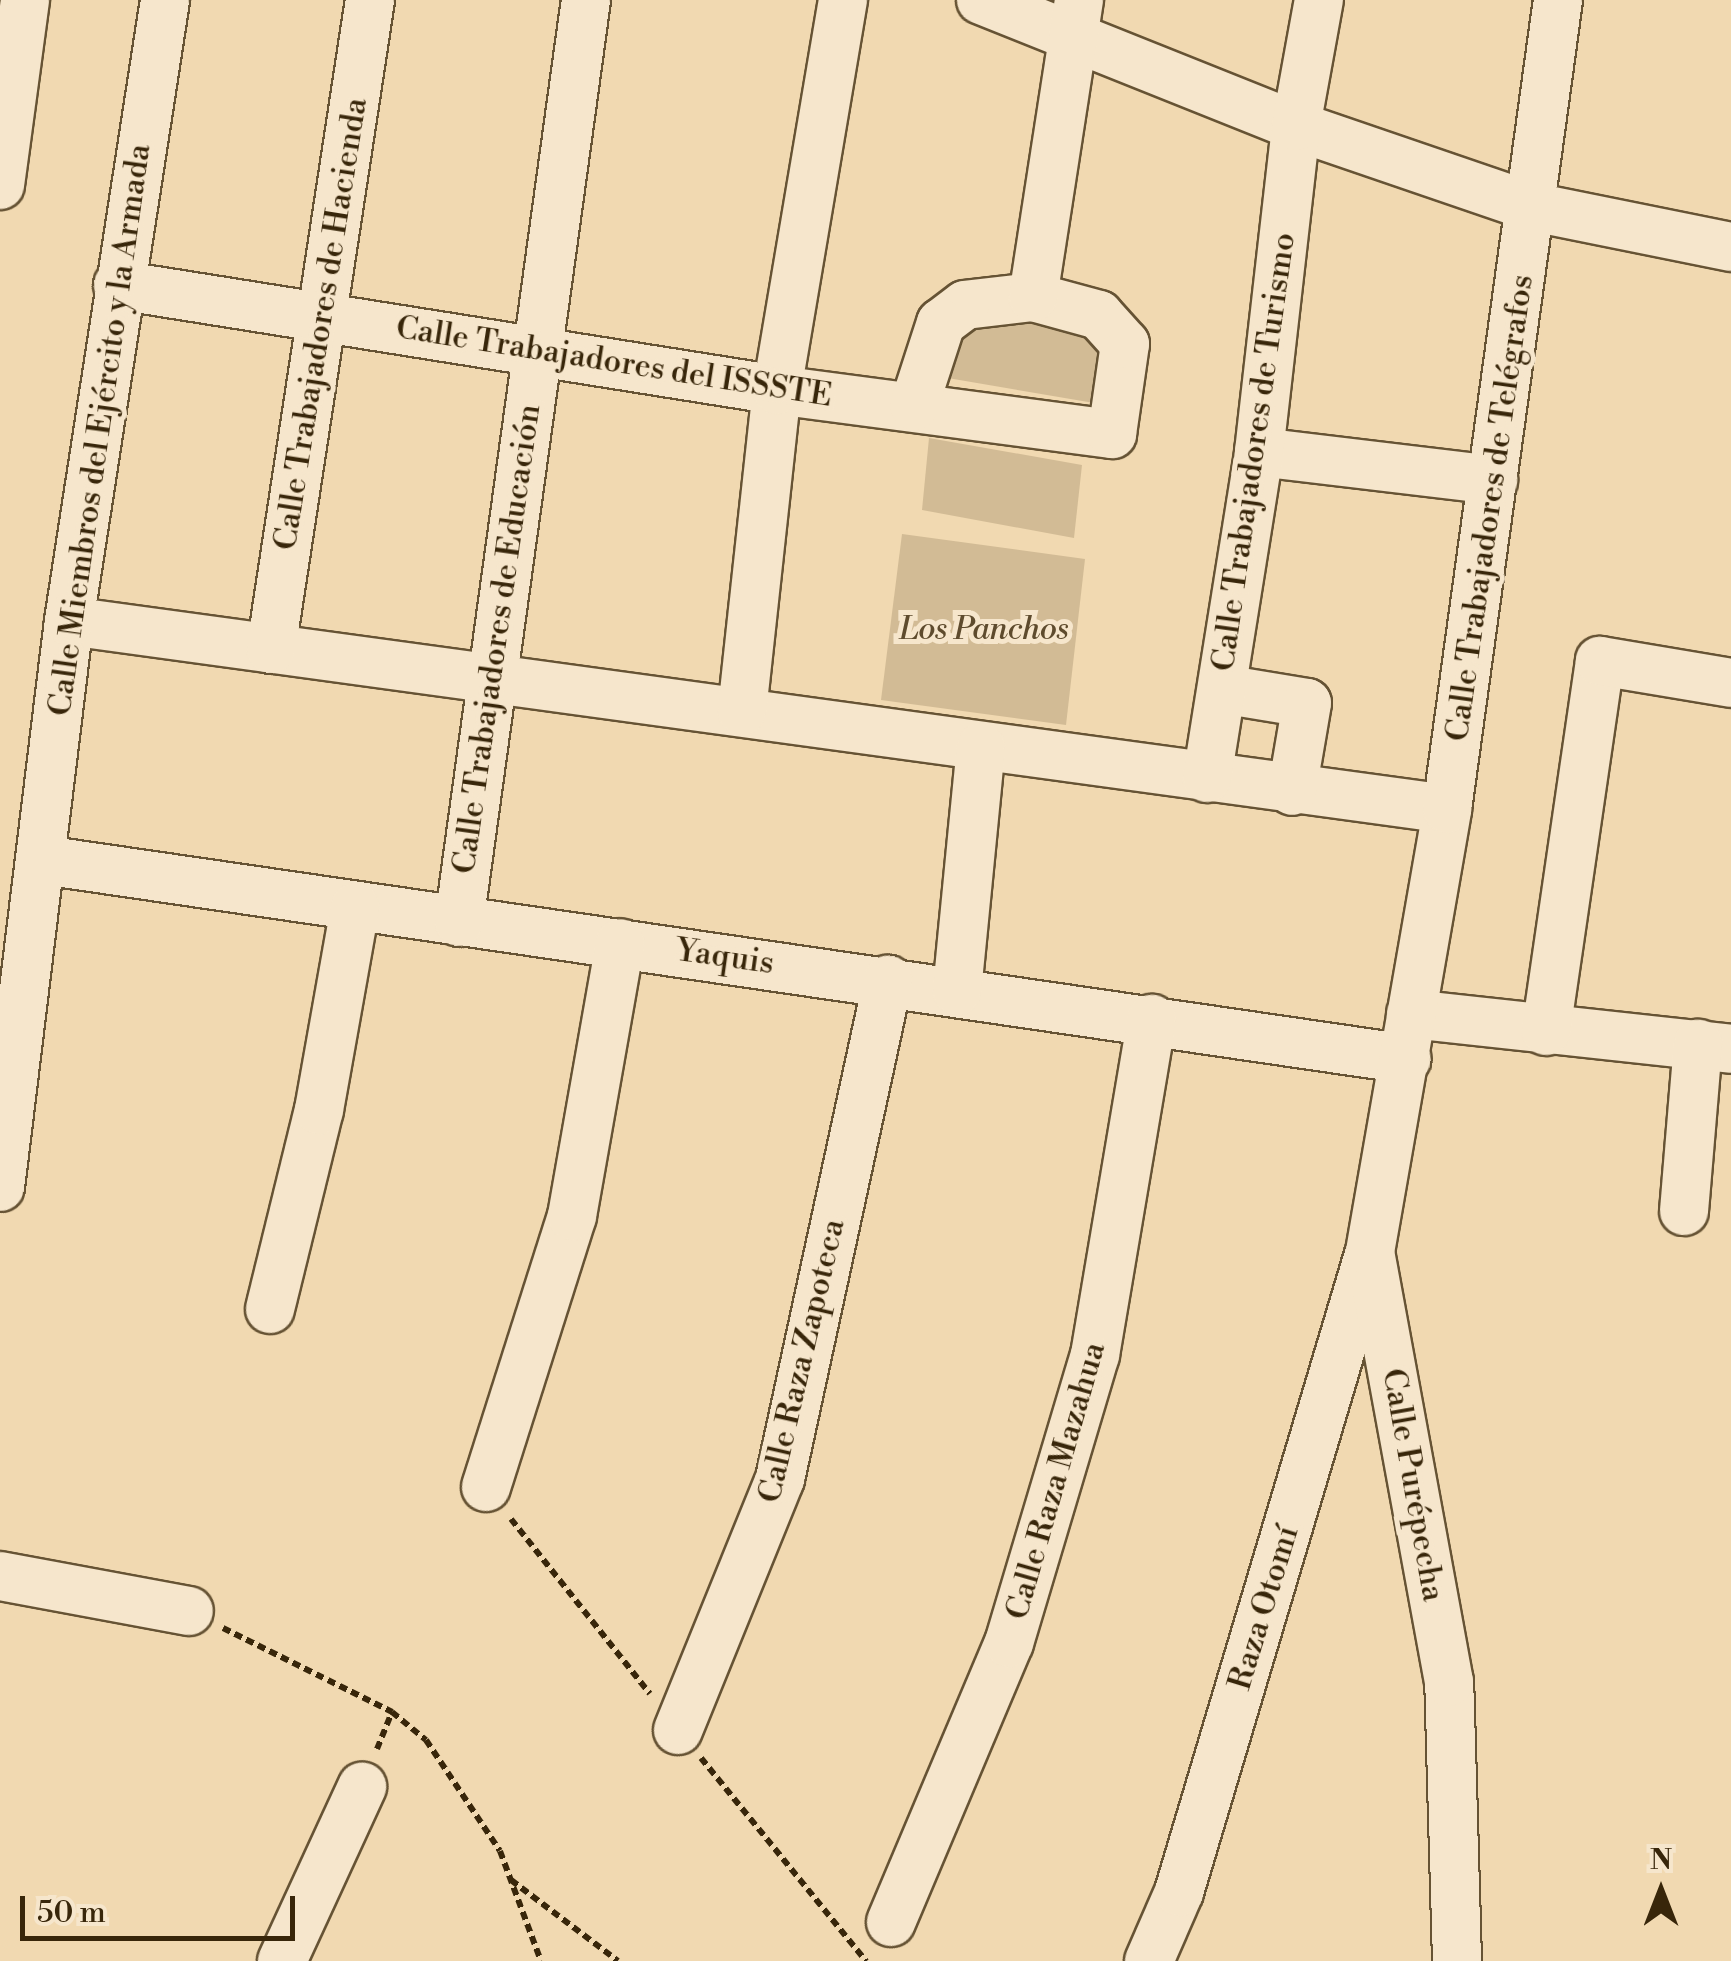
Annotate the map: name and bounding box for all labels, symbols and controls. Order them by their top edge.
street label: Calle Trabajadores de Hacienda [266,95,376,553]
street label: Calle Miembros del Ejército y la Armada [41,142,159,718]
street label: Calle Trabajadores de Turismo [1204,230,1304,674]
street label: Calle Trabajadores de Telégrafos [1438,272,1542,744]
street label: Calle Trabajadores del ISSSTE [393,309,835,415]
street label: Calle Trabajadores de Educación [445,402,549,876]
park label: Los Panchos [899,610,1069,648]
street label: Yaquis [674,931,776,983]
street label: Calle Raza Zapoteca [751,1215,853,1507]
street label: Calle Raza Mazahua [998,1338,1114,1624]
street label: Calle Purépecha [1374,1366,1452,1604]
street label: Raza Otomí [1221,1521,1307,1695]
north arrow [1611,1841,1711,1941]
text: N [1650,1843,1672,1878]
scale bar [25,1876,300,1938]
text: 50 m [37,1894,106,1932]

